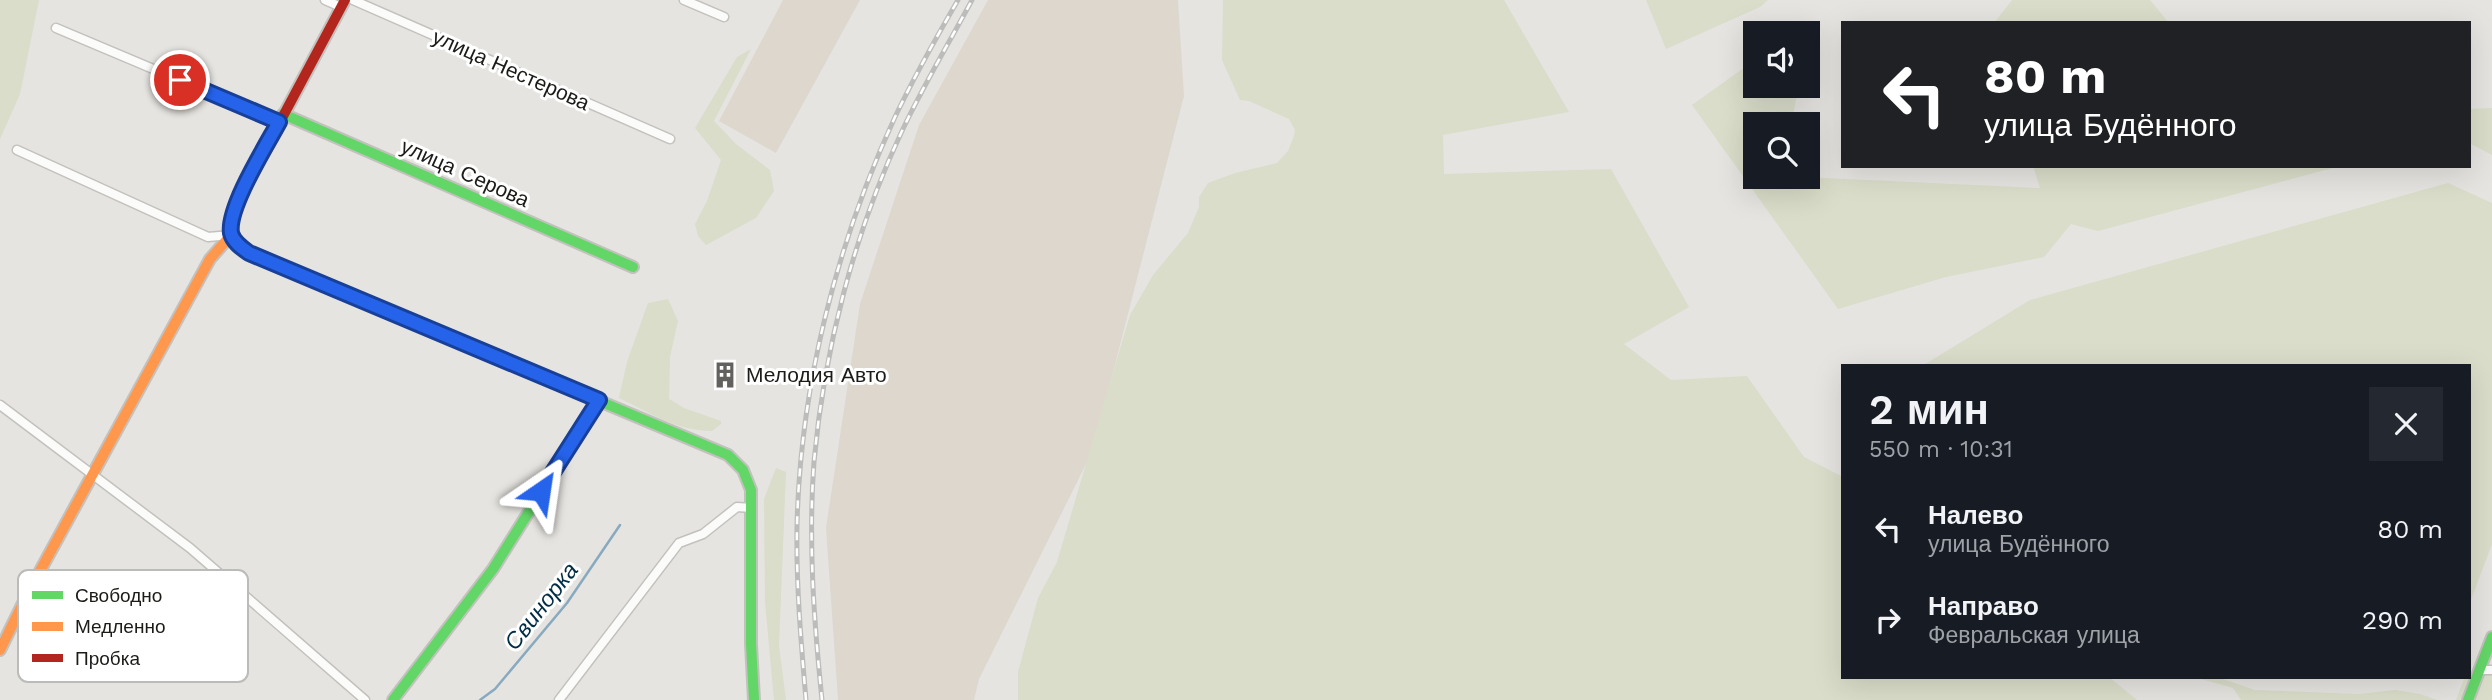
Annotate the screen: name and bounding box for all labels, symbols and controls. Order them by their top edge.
map controls [1743,21,1820,189]
button: sound [1743,21,1820,98]
street label: улица Нестерова [429,24,594,116]
text: 80 m [1984,47,2106,105]
icon: left [1869,49,1960,140]
pin [150,50,210,110]
icon: arrive [161,61,199,99]
text: улица Будённого [1984,106,2237,144]
button: search [1743,112,1820,189]
street label: улица Серова [397,133,533,212]
building icon: Мелодия Авто [710,360,740,390]
place label: Мелодия Авто [746,362,887,387]
text: 2 мин [1869,385,1989,434]
button: close [2369,387,2443,461]
text: 550 m · 10:31 [1869,436,2013,463]
position arrow [504,454,578,528]
text: Налево [1928,500,2023,530]
icon: left [1869,510,1907,548]
text: 80 m [2377,514,2443,544]
text: улица Будённого [1928,531,2109,558]
water label: Свинорка [499,557,584,655]
legend [18,570,248,682]
text: Свободно [75,584,162,607]
text: Направо [1928,591,2039,621]
icon: right [1869,601,1907,639]
text: 290 m [2362,605,2443,635]
text: Медленно [75,615,165,638]
text: Февральская улица [1928,622,2140,649]
text: Пробка [75,647,140,670]

